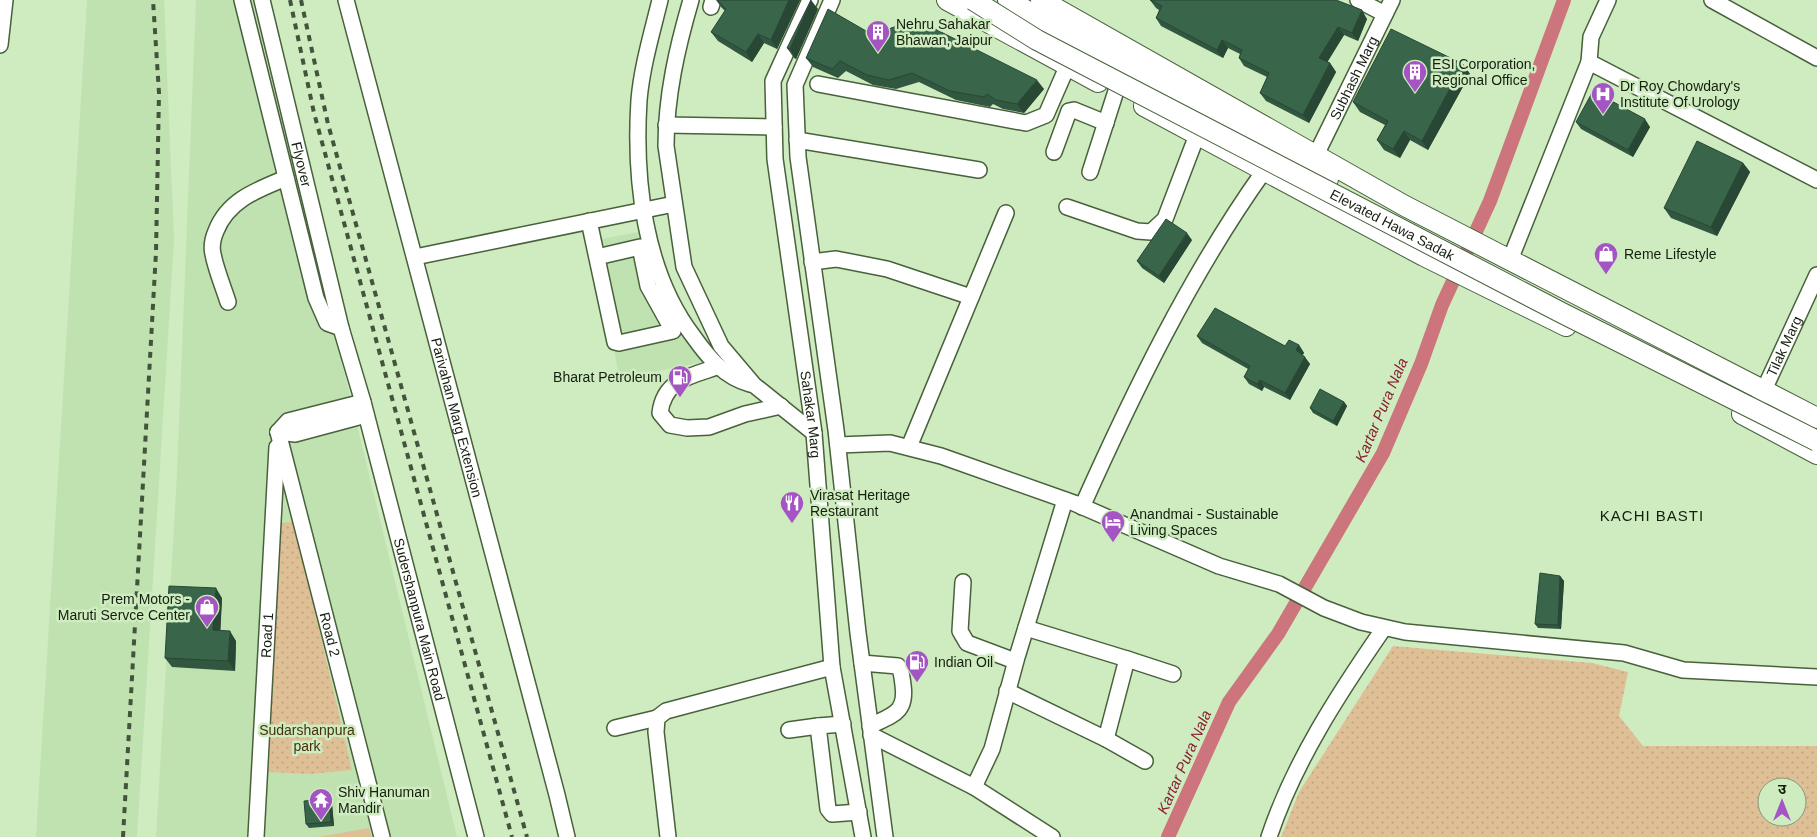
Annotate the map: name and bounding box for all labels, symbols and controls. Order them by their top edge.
place label: Nehru Sahakar Bhawan, Jaipur [896,16,993,48]
building icon: Nehru Sahakar Bhawan, Jaipur [865,19,891,53]
street label: Subhash Marg [1326,34,1381,122]
place label: ESI Corporation, Regional Office [1432,56,1536,88]
building icon: ESI Corporation, Regional Office [1402,59,1428,93]
place label: Dr Roy Chowdary's Institute Of Urology [1620,78,1740,110]
hospital icon: Dr Roy Chowdary's Institute Of Urology [1590,81,1616,115]
street label: Flyover [288,140,315,189]
street label: Elevated Hawa Sadak [1327,186,1458,264]
shop icon: Reme Lifestyle [1593,241,1619,275]
place label: Reme Lifestyle [1624,246,1717,262]
street label: Tilak Marg [1763,313,1805,379]
street label: Parivahan Marg Extension [428,336,486,499]
water label: Kartar Pura Nala [1351,355,1411,465]
fuel station icon: Bharat Petroleum [667,364,693,398]
place label: Bharat Petroleum [553,369,662,385]
street label: Sahakar Marg [797,370,824,459]
place label: Virasat Heritage Restaurant [810,487,910,519]
restaurant icon: Virasat Heritage Restaurant [779,490,805,524]
place label: Anandmai - Sustainable Living Spaces [1130,506,1279,538]
district label: KACHI BASTI [1600,507,1704,524]
hotel icon: Anandmai - Sustainable Living Spaces [1100,509,1126,543]
street label: Sudershanpura Main Road [391,536,448,702]
place label: Prem Motors - Maruti Servce Center [58,591,190,623]
shop icon: Prem Motors - Maruti Servce Center [194,594,220,628]
street label: Road 2 [317,611,343,659]
street label: Road 1 [258,612,276,658]
fuel station icon: Indian Oil [904,649,930,683]
place label: Indian Oil [934,654,993,670]
water label: Kartar Pura Nala [1154,708,1214,816]
park label: Sudarshanpura park [259,722,355,754]
north arrow [1757,777,1807,827]
text: उ [1778,781,1787,797]
place label: Shiv Hanuman Mandir [338,784,430,816]
temple icon: Shiv Hanuman Mandir [308,787,334,821]

